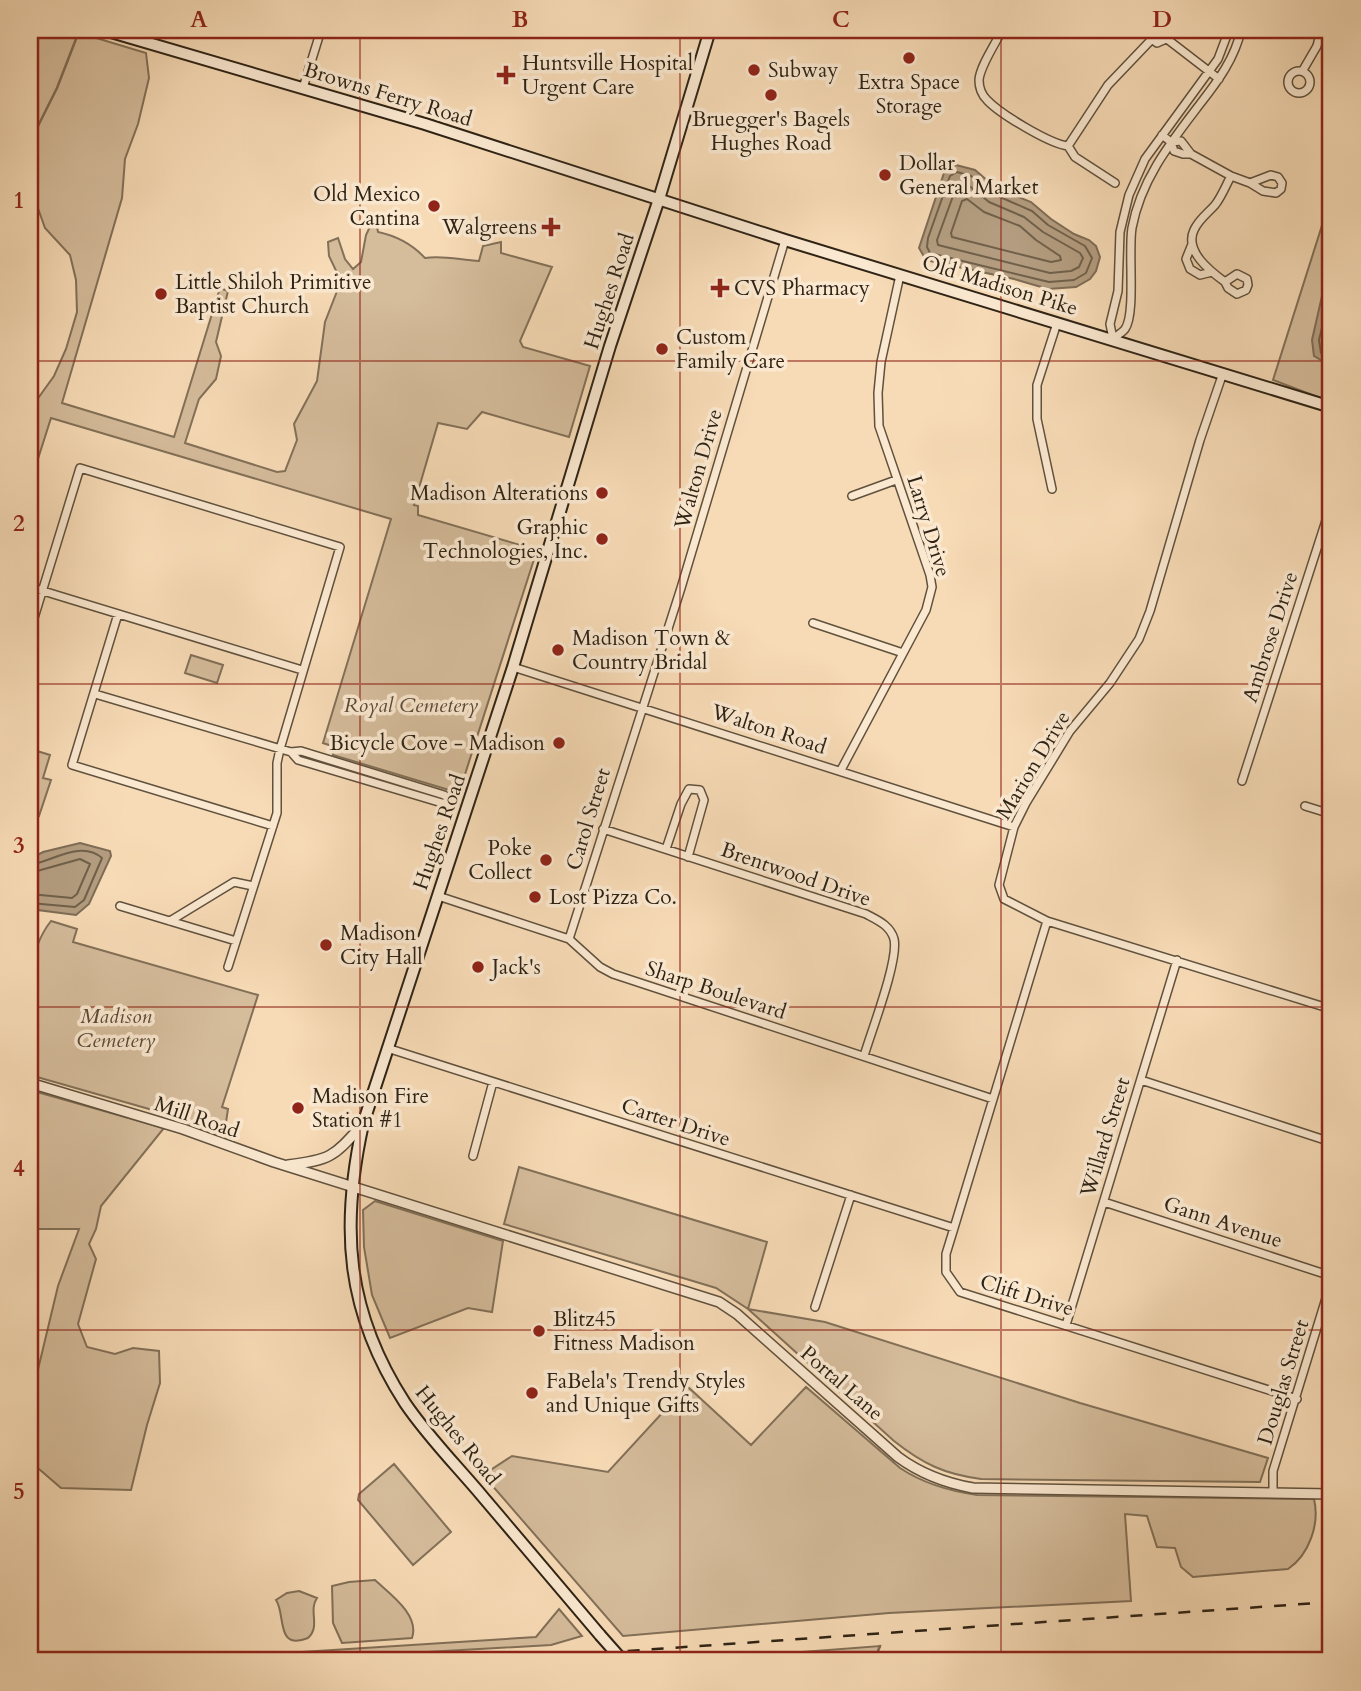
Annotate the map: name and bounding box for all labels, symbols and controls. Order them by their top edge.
text: A [190,4,208,35]
text: B [512,4,528,35]
text: C [832,4,850,35]
text: D [1152,4,1172,35]
place label: Huntsville Hospital Urgent Care [522,49,693,102]
marker: Extra Space Storage [901,50,917,66]
street label: Browns Ferry Road [300,55,476,134]
place label: Subway [768,56,838,85]
marker: Subway [746,62,762,78]
marker: Huntsville Hospital Urgent Care [496,65,516,85]
place label: Extra Space Storage [858,68,960,121]
marker: Bruegger's Bagels Hughes Road [763,87,779,103]
place label: Bruegger's Bagels Hughes Road [692,105,850,158]
place label: Dollar General Market [899,149,1039,202]
marker: Dollar General Market [877,167,893,183]
place label: Old Mexico Cantina [313,180,420,233]
text: 1 [13,185,25,216]
marker: Old Mexico Cantina [426,198,442,214]
place label: Walgreens [441,213,537,242]
marker: Walgreens [543,219,559,235]
street label: Hughes Road [577,229,642,353]
street label: Old Madison Pike [918,248,1081,323]
place label: Little Shiloh Primitive Baptist Church [175,268,372,321]
place label: CVS Pharmacy [734,274,870,303]
marker: CVS Pharmacy [712,280,728,296]
marker: Little Shiloh Primitive Baptist Church [153,286,169,302]
place label: Custom Family Care [676,323,785,376]
marker: Custom Family Care [654,341,670,357]
street label: Walton Drive [667,406,730,534]
street label: Larry Drive [899,472,958,580]
place label: Madison Alterations [410,479,588,508]
marker: Madison Alterations [594,485,610,501]
text: 2 [13,508,25,539]
place label: Graphic Technologies, Inc. [423,513,588,566]
marker: Graphic Technologies, Inc. [594,531,610,547]
street label: Ambrose Drive [1236,568,1305,706]
place label: Madison Town & Country Bridal [572,624,731,677]
marker: Madison Town & Country Bridal [550,642,566,658]
park label: Royal Cemetery [344,691,478,720]
street label: Walton Road [707,697,830,762]
street label: Marion Drive [990,705,1077,825]
place label: Bicycle Cove - Madison [330,729,545,758]
marker: Bicycle Cove - Madison [551,735,567,751]
street label: Carol Street [559,764,618,874]
street label: Hughes Road [406,770,473,894]
text: 3 [13,830,25,861]
place label: Poke Collect [468,834,532,887]
street label: Brentwood Drive [717,835,875,914]
marker: Poke Collect [538,852,554,868]
place label: Lost Pizza Co. [549,883,677,912]
marker: Lost Pizza Co. [527,889,543,905]
place label: Madison City Hall [340,919,423,972]
marker: Madison City Hall [318,937,334,953]
place label: Jack's [489,953,541,982]
street label: Sharp Boulevard [642,954,790,1027]
marker: Jack's [470,959,486,975]
park label: Madison Cemetery [77,1002,155,1055]
street label: Willard Street [1073,1073,1138,1202]
place label: Madison Fire Station #1 [312,1082,429,1135]
street label: Mill Road [150,1089,243,1146]
street label: Carter Drive [618,1091,734,1154]
marker: Madison Fire Station #1 [290,1100,306,1116]
text: 4 [13,1153,25,1184]
street label: Gann Avenue [1160,1190,1286,1255]
street label: Clift Drive [976,1267,1077,1323]
place label: Blitz45 Fitness Madison [553,1305,695,1358]
street label: Douglas Street [1251,1316,1316,1448]
marker: Blitz45 Fitness Madison [531,1323,547,1339]
street label: Portal Lane [794,1339,889,1428]
place label: FaBela's Trendy Styles and Unique Gifts [546,1367,745,1420]
street label: Hughes Road [408,1379,507,1491]
marker: FaBela's Trendy Styles and Unique Gifts [524,1385,540,1401]
text: 5 [13,1476,25,1507]

